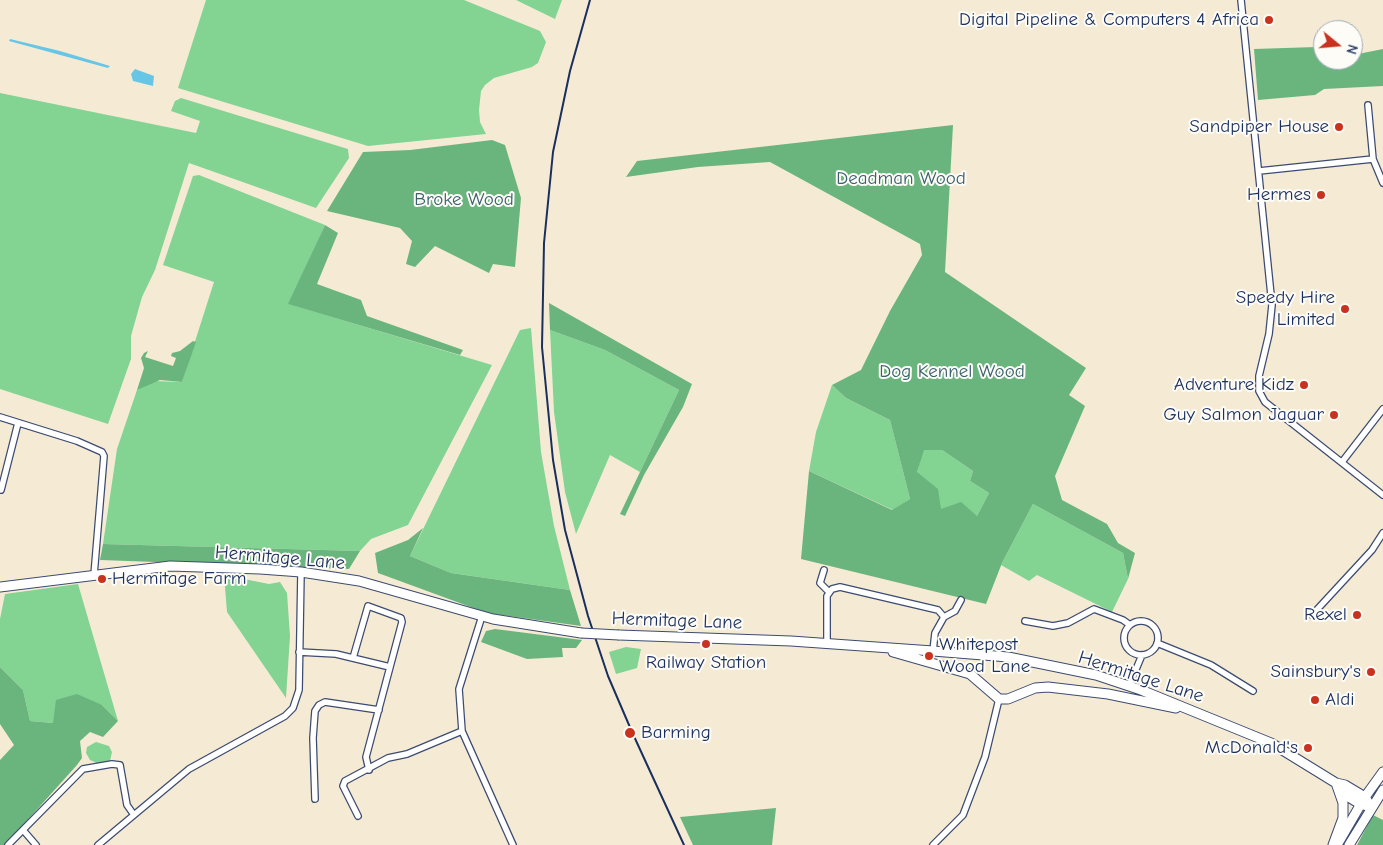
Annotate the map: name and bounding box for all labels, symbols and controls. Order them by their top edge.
place label: Digital Pipeline & Computers 4 Africa [959,9,1259,31]
marker: Digital Pipeline & Computers 4 Africa [1263,14,1275,26]
north arrow [1313,20,1363,70]
text: N [1342,42,1361,56]
place label: Sandpiper House [1189,116,1329,138]
marker: Sandpiper House [1333,121,1345,133]
park label: Deadman Wood [836,168,966,190]
place label: Hermes [1247,184,1311,206]
park label: Broke Wood [414,189,514,211]
marker: Hermes [1315,189,1327,201]
place label: Speedy Hire Limited [1236,287,1335,331]
marker: Speedy Hire Limited [1339,303,1351,315]
park label: Dog Kennel Wood [879,361,1025,383]
place label: Adventure Kidz [1174,374,1294,396]
marker: Adventure Kidz [1298,379,1310,391]
place label: Guy Salmon Jaguar [1163,404,1324,426]
marker: Guy Salmon Jaguar [1328,409,1340,421]
street label: Hermitage Lane [214,541,346,575]
place label: Hermitage Farm [112,568,246,590]
marker: Hermitage Farm [96,573,108,585]
place label: Rexel [1304,604,1347,626]
street label: Hermitage Lane [611,607,743,635]
marker: Rexel [1351,609,1363,621]
place label: Whitepost Wood Lane [939,634,1030,678]
marker: Railway Station [700,638,712,650]
street label: Hermitage Lane [1075,646,1207,708]
marker: Whitepost Wood Lane [923,650,935,662]
place label: Railway Station [646,652,766,674]
place label: Sainsbury's [1270,661,1361,683]
marker: Sainsbury's [1365,666,1377,678]
place label: Aldi [1325,689,1355,711]
marker: Aldi [1309,694,1321,706]
place label: Barming [641,722,711,744]
marker: Barming [623,726,637,740]
place label: McDonald's [1205,737,1298,759]
marker: McDonald's [1302,742,1314,754]

